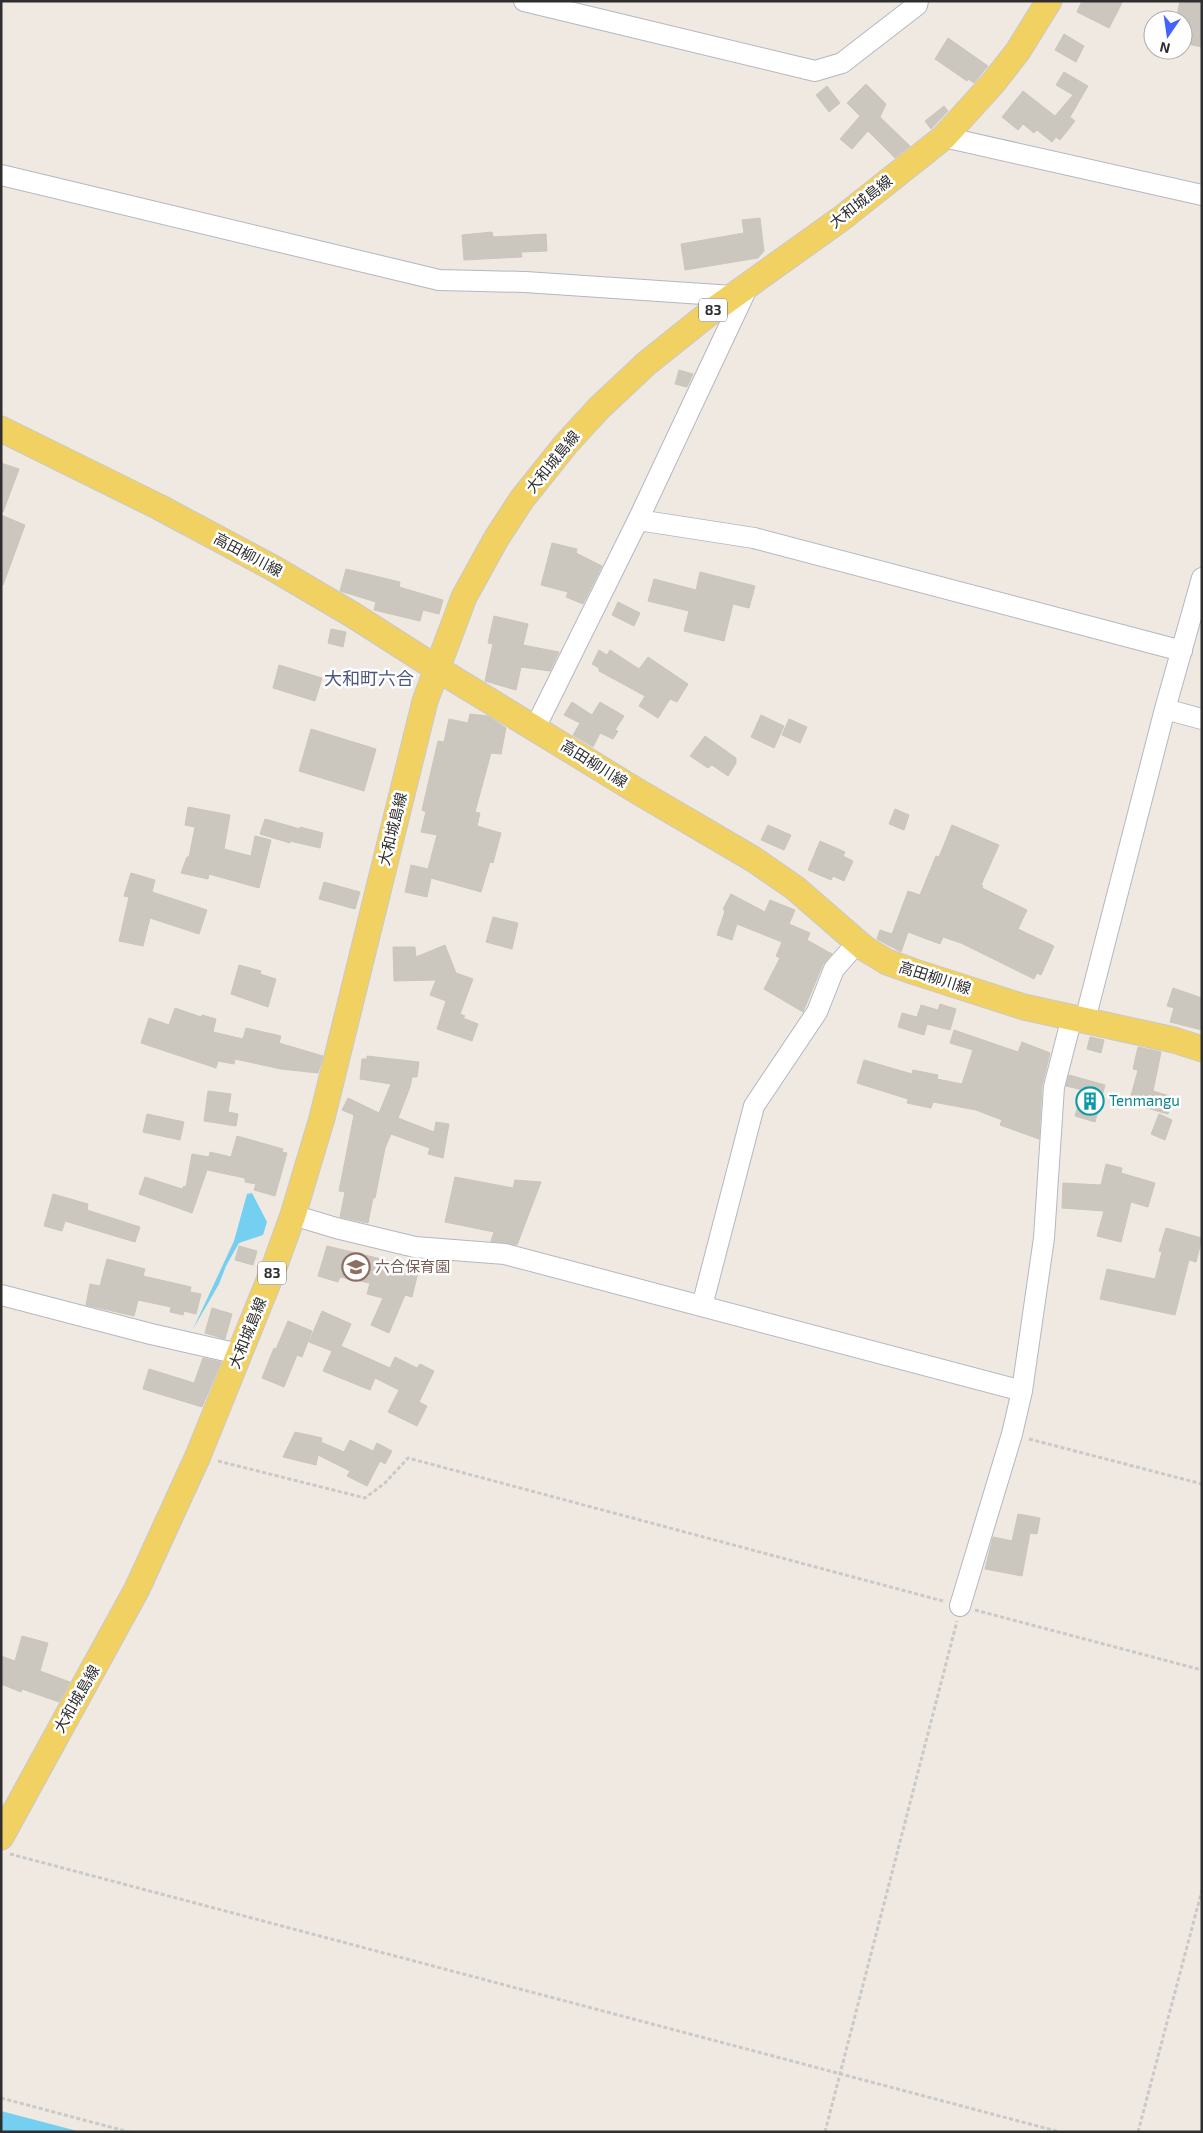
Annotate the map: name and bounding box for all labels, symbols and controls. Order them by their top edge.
north arrow [1143,10,1193,60]
text: N [1158,39,1172,58]
street label: 大和城島線 [825,171,895,231]
road number: 83 [699,298,727,322]
street label: 大和城島線 [522,427,583,496]
street label: 高田柳川線 [211,529,286,580]
district label: 大和町六合 [324,667,414,689]
street label: 高田柳川線 [558,736,631,791]
street label: 大和城島線 [374,790,410,867]
street label: 高田柳川線 [897,957,974,997]
building icon: Tenmangu [1075,1086,1105,1116]
place label: Tenmangu [1109,1091,1180,1109]
school or university icon: 六合保育園 [341,1252,371,1282]
place label: 六合保育園 [375,1257,450,1275]
road number: 83 [258,1262,286,1284]
street label: 大和城島線 [225,1294,269,1371]
street label: 大和城島線 [50,1662,103,1735]

